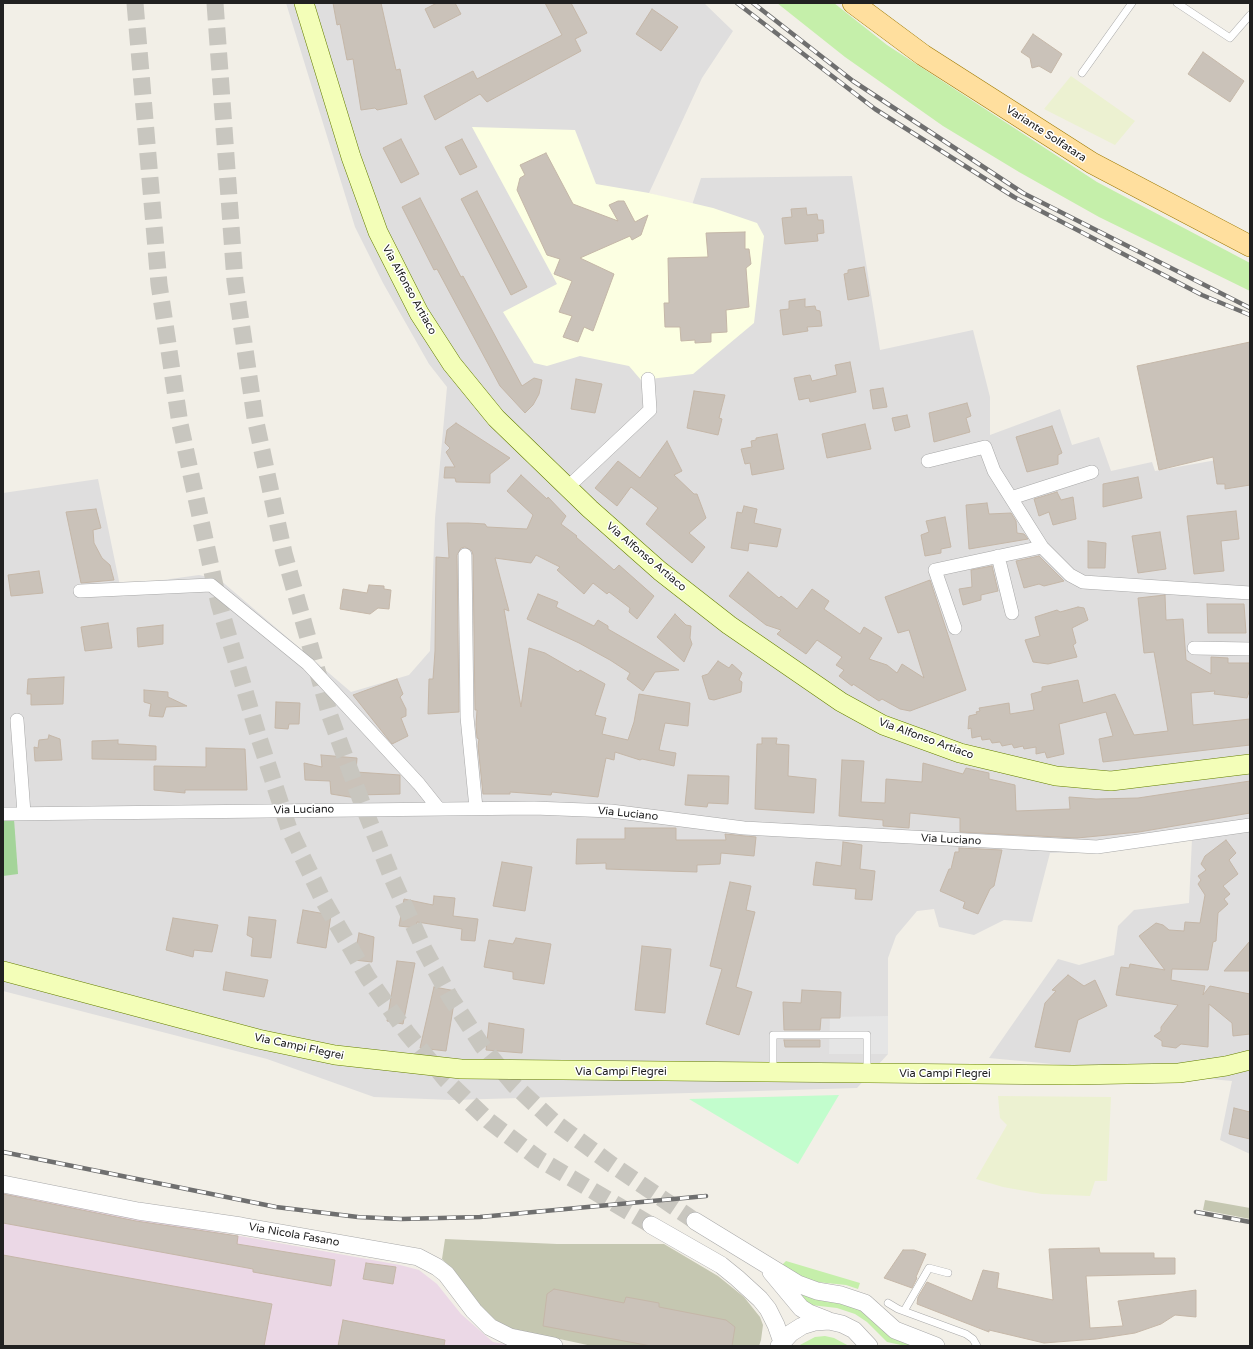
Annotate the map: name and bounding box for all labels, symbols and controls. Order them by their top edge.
street label: Variante Solfatara [1003,103,1089,165]
street label: Via Alfonso Artiaco [379,243,439,337]
street label: Via Alfonso Artiaco [603,520,689,594]
street label: Via Alfonso Artiaco [877,716,975,762]
street label: Via Luciano [274,803,334,817]
street label: Via Luciano [597,804,659,824]
street label: Via Luciano [920,832,982,848]
street label: Via Campi Flegrei [253,1031,345,1063]
street label: Via Campi Flegrei [575,1065,667,1079]
street label: Via Campi Flegrei [899,1067,991,1081]
street label: Via Nicola Fasano [248,1221,340,1249]

